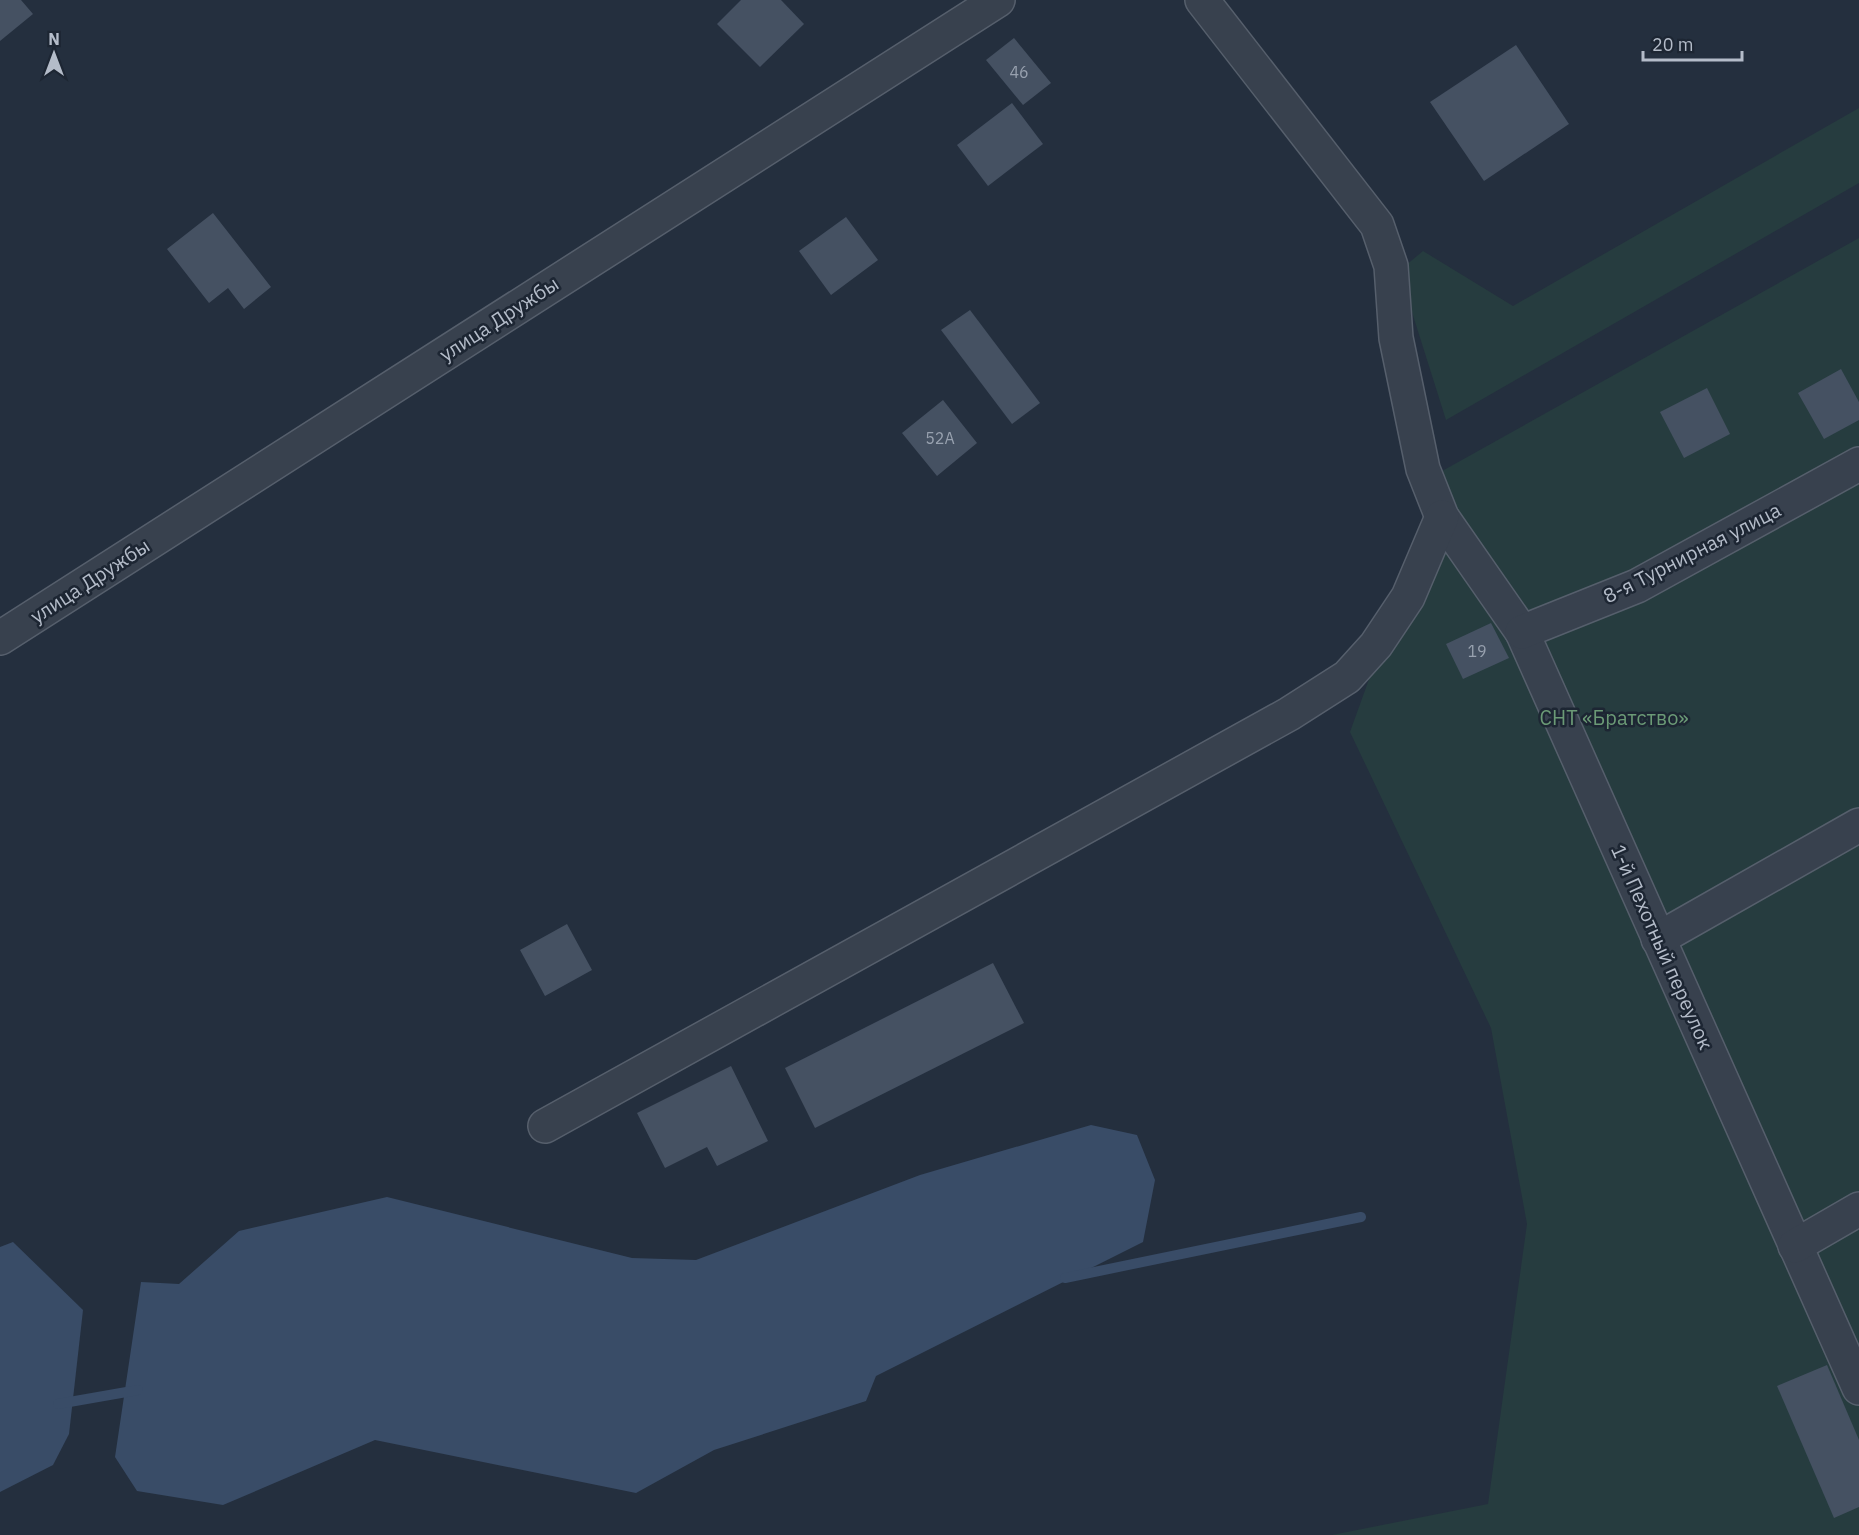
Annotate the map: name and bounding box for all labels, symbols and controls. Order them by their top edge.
north arrow [24,24,84,84]
scale bar [1643,24,1742,62]
text: N [48,29,60,49]
text: 20 m [1652,33,1694,56]
house number: 46 [1009,62,1029,82]
street label: улица Дружбы [434,270,564,367]
house number: 52А [925,428,955,448]
street label: 8-я Турнирная улица [1598,496,1786,609]
street label: улица Дружбы [25,532,155,629]
house number: 19 [1467,641,1487,661]
park label: СНТ «Братство» [1540,704,1688,731]
street label: 1-й Пехотный переулок [1605,840,1720,1054]

